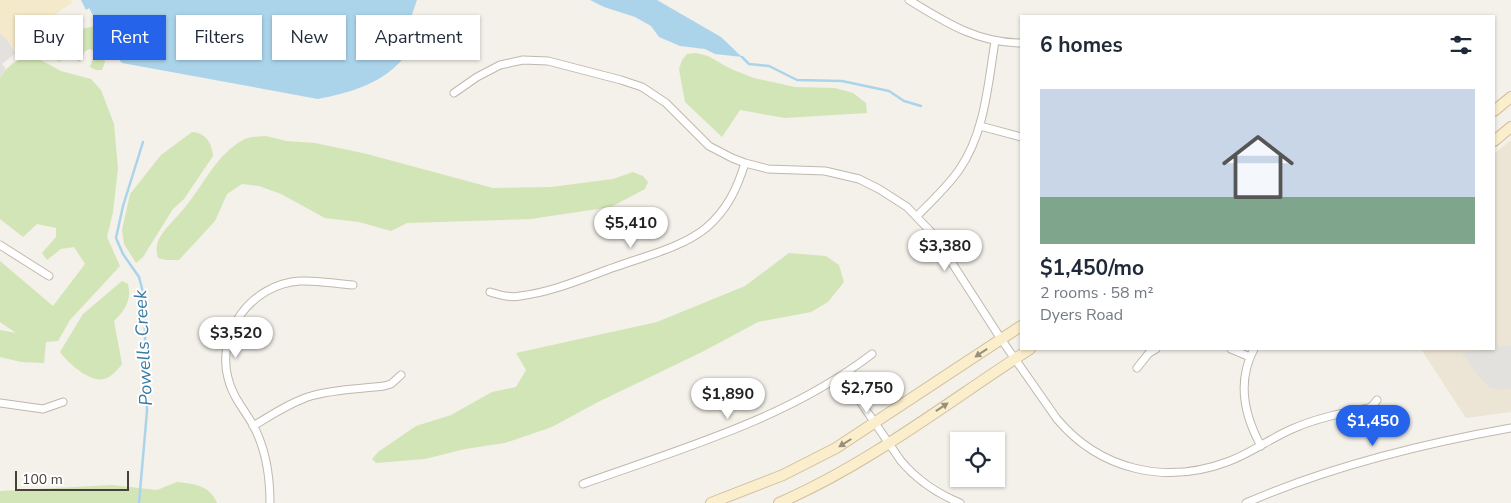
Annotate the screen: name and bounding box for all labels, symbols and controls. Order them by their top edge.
chip: Buy [15,15,83,60]
chip: Rent [93,15,166,60]
chip: Filters [176,15,262,60]
chip: New [272,15,346,60]
chip: Apartment [356,15,480,60]
text: 6 homes [1040,31,1123,59]
icon: filters [1447,31,1475,59]
icon: home [1213,122,1303,212]
pin: $5,410 [590,206,672,249]
text: $5,410 [605,212,657,234]
pin: $3,380 [904,230,986,272]
text: $3,380 [919,235,971,257]
text: $1,450/mo [1040,254,1144,282]
text: 2 rooms · 58 m² [1040,282,1153,304]
water label: Powells Creek [128,289,158,407]
text: Dyers Road [1040,304,1123,326]
pin: $3,520 [195,316,277,359]
text: $3,520 [210,322,262,344]
one-way arrow [974,348,987,358]
pin: $2,750 [826,372,908,414]
text: $2,750 [841,377,893,399]
pin: $1,890 [687,378,769,420]
text: $1,890 [702,383,754,405]
one-way arrow [935,403,948,412]
pin: $1,450 [1332,404,1414,447]
text: $1,450 [1347,410,1399,432]
map controls [950,432,1005,487]
button: locate [950,432,1005,487]
one-way arrow [839,438,852,447]
scale bar [15,468,129,491]
text: 100 m [22,470,63,489]

